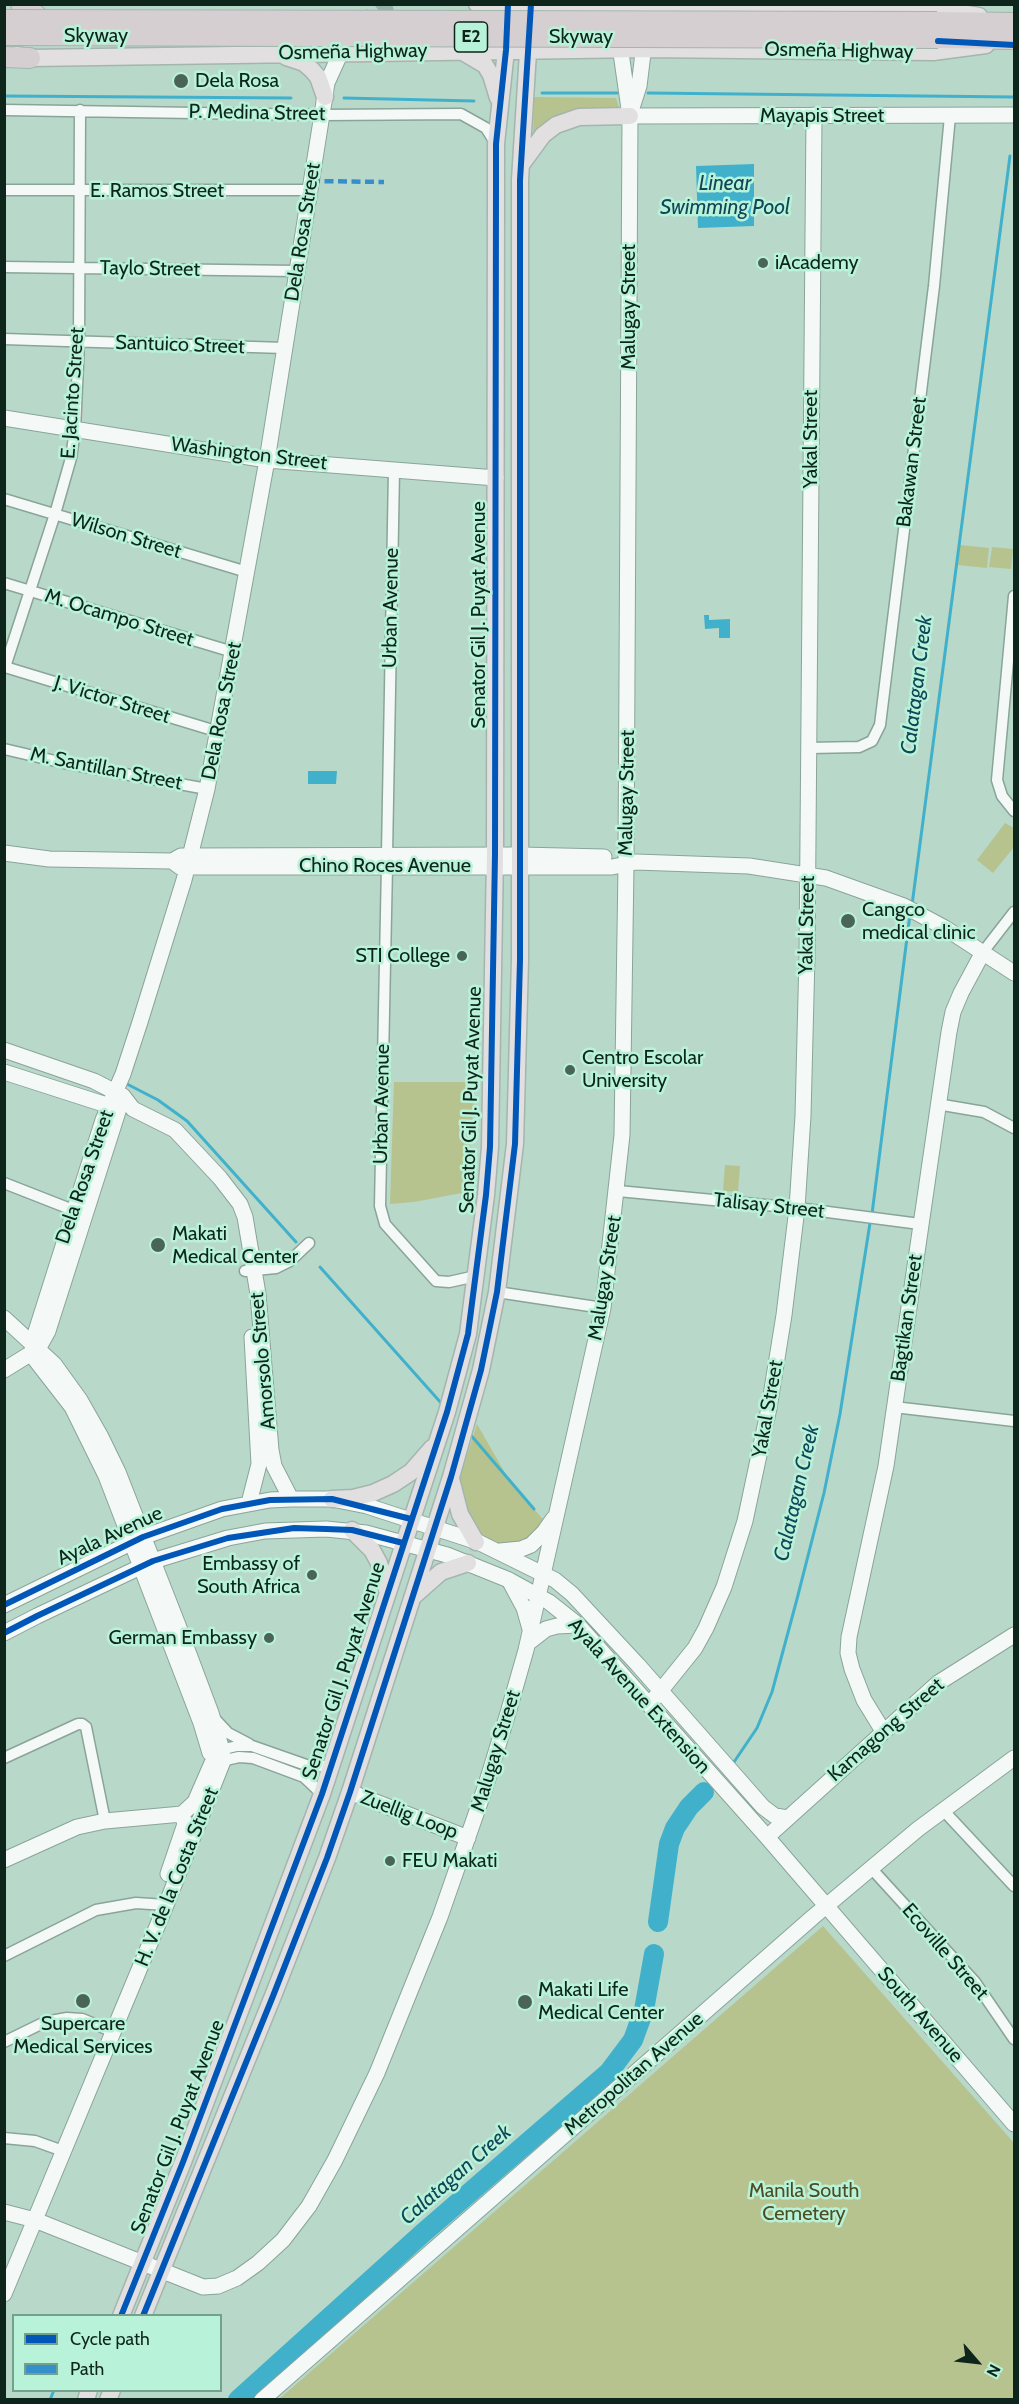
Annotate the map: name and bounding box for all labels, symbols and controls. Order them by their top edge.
road number: E2 [454,22,488,52]
street label: Skyway [64,24,128,48]
street label: Skyway [549,25,613,49]
street label: Osmeña Highway [764,38,914,64]
street label: Osmeña Highway [278,39,428,65]
place label: Dela Rosa [195,69,279,93]
marker: Dela Rosa [172,72,190,90]
street label: P. Medina Street [188,100,326,126]
street label: Mayapis Street [760,104,884,128]
street label: Dela Rosa Street [280,161,326,303]
water label: Linear Swimming Pool [660,171,790,221]
street label: E. Ramos Street [90,179,224,203]
street label: Malugay Street [617,244,641,370]
place label: iAcademy [775,251,859,275]
street label: Taylo Street [100,256,200,282]
marker: iAcademy [756,256,770,270]
street label: E. Jacinto Street [56,326,90,460]
street label: Santuico Street [115,331,245,359]
street label: Yakal Street [799,390,823,488]
street label: Bakawan Street [892,396,932,528]
street label: Washington Street [170,433,328,475]
street label: Senator Gil J. Puyat Avenue [467,501,491,729]
street label: Wilson Street [68,508,184,564]
street label: Urban Avenue [378,548,404,668]
street label: M. Ocampo Street [42,584,196,652]
water label: Calatagan Creek [896,614,938,756]
street label: Dela Rosa Street [197,640,247,782]
street label: J. Victor Street [51,671,173,729]
street label: Malugay Street [614,730,640,856]
street label: M. Santillan Street [28,742,184,796]
street label: Chino Roces Avenue [299,854,471,878]
street label: Yakal Street [794,875,820,975]
place label: Cangco medical clinic [862,898,976,945]
marker: Cangco medical clinic [839,912,857,930]
place label: STI College [355,944,450,968]
marker: STI College [455,949,469,963]
street label: Senator Gil J. Puyat Avenue [455,986,487,1214]
street label: Urban Avenue [369,1044,395,1164]
place label: Centro Escolar University [582,1046,703,1093]
marker: Centro Escolar University [563,1063,577,1077]
street label: Dela Rosa Street [51,1107,119,1247]
street label: Talisay Street [712,1188,826,1224]
street label: Malugay Street [583,1214,627,1342]
place label: Makati Medical Center [172,1222,298,1269]
marker: Makati Medical Center [149,1236,167,1254]
street label: Bagtikan Street [886,1253,928,1383]
street label: Amorsolo Street [245,1291,281,1431]
street label: Yakal Street [748,1358,788,1460]
water label: Calatagan Creek [769,1422,825,1564]
street label: Ayala Avenue [54,1501,166,1571]
place label: Embassy of South Africa [197,1552,300,1599]
street label: Senator Gil J. Puyat Avenue [297,1559,391,1783]
marker: Embassy of South Africa [305,1568,319,1582]
street label: Ayala Avenue Extension [563,1613,715,1779]
place label: German Embassy [108,1626,257,1650]
marker: German Embassy [262,1631,276,1645]
street label: Kamagong Street [823,1673,949,1787]
street label: Malugay Street [466,1687,526,1815]
street label: H. V. de la Costa Street [130,1784,224,1970]
street label: Zuellig Loop [357,1785,461,1845]
place label: FEU Makati [402,1849,497,1873]
marker: FEU Makati [383,1854,397,1868]
street label: Ecoville Street [897,1899,993,2005]
street label: South Avenue [872,1962,968,2068]
place label: Makati Life Medical Center [538,1978,664,2025]
marker: Supercare Medical Services [74,1992,92,2010]
marker: Makati Life Medical Center [516,1993,534,2011]
street label: Metropolitan Avenue [559,2007,709,2141]
place label: Supercare Medical Services [13,2012,153,2059]
street label: Senator Gil J. Puyat Avenue [126,2017,230,2237]
water label: Calatagan Creek [395,2120,517,2230]
park label: Manila South Cemetery [749,2179,859,2226]
legend [12,2314,222,2392]
text: Cycle path [70,2328,150,2350]
north arrow [947,2332,1007,2392]
text: Path [70,2358,104,2380]
text: N [982,2361,1004,2380]

